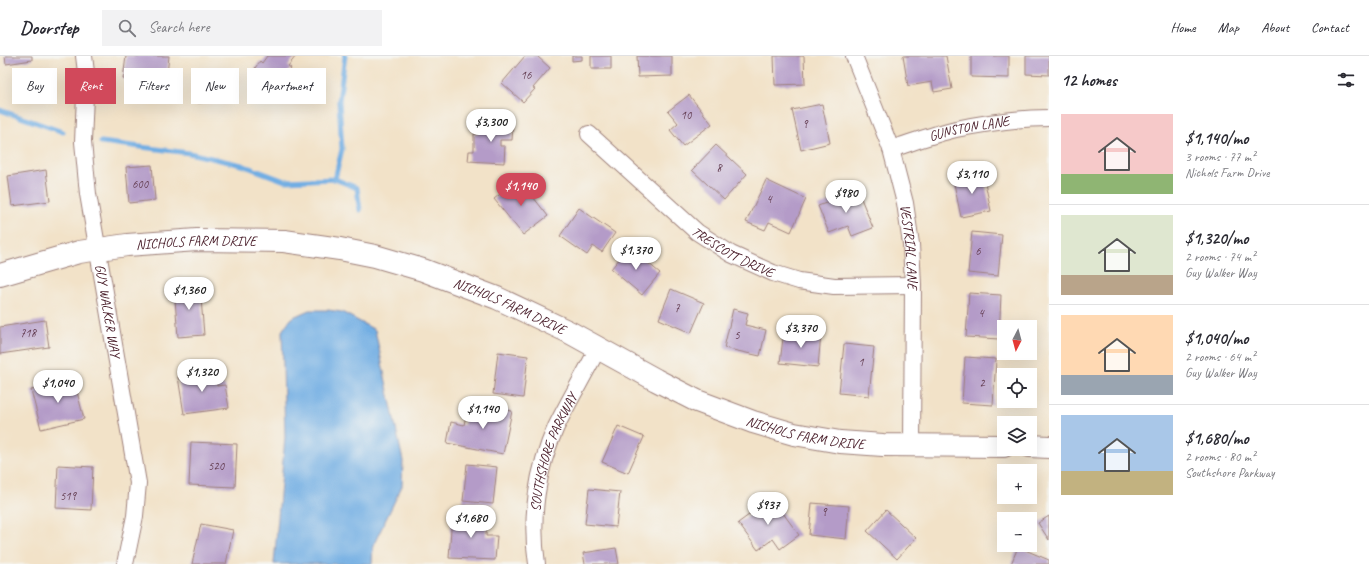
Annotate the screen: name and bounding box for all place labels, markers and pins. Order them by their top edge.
pin: $3,300 [458,109,524,143]
pin: $3,110 [939,161,1005,195]
pin: $1,140 [488,173,554,207]
pin: $980 [822,180,870,214]
pin: $1,370 [603,237,669,271]
pin: $1,360 [156,277,222,311]
pin: $3,370 [768,315,834,349]
pin: $1,320 [169,359,235,393]
pin: $1,040 [25,370,91,404]
pin: $1,140 [450,396,516,430]
pin: $937 [744,492,792,526]
pin: $1,680 [438,505,504,539]

